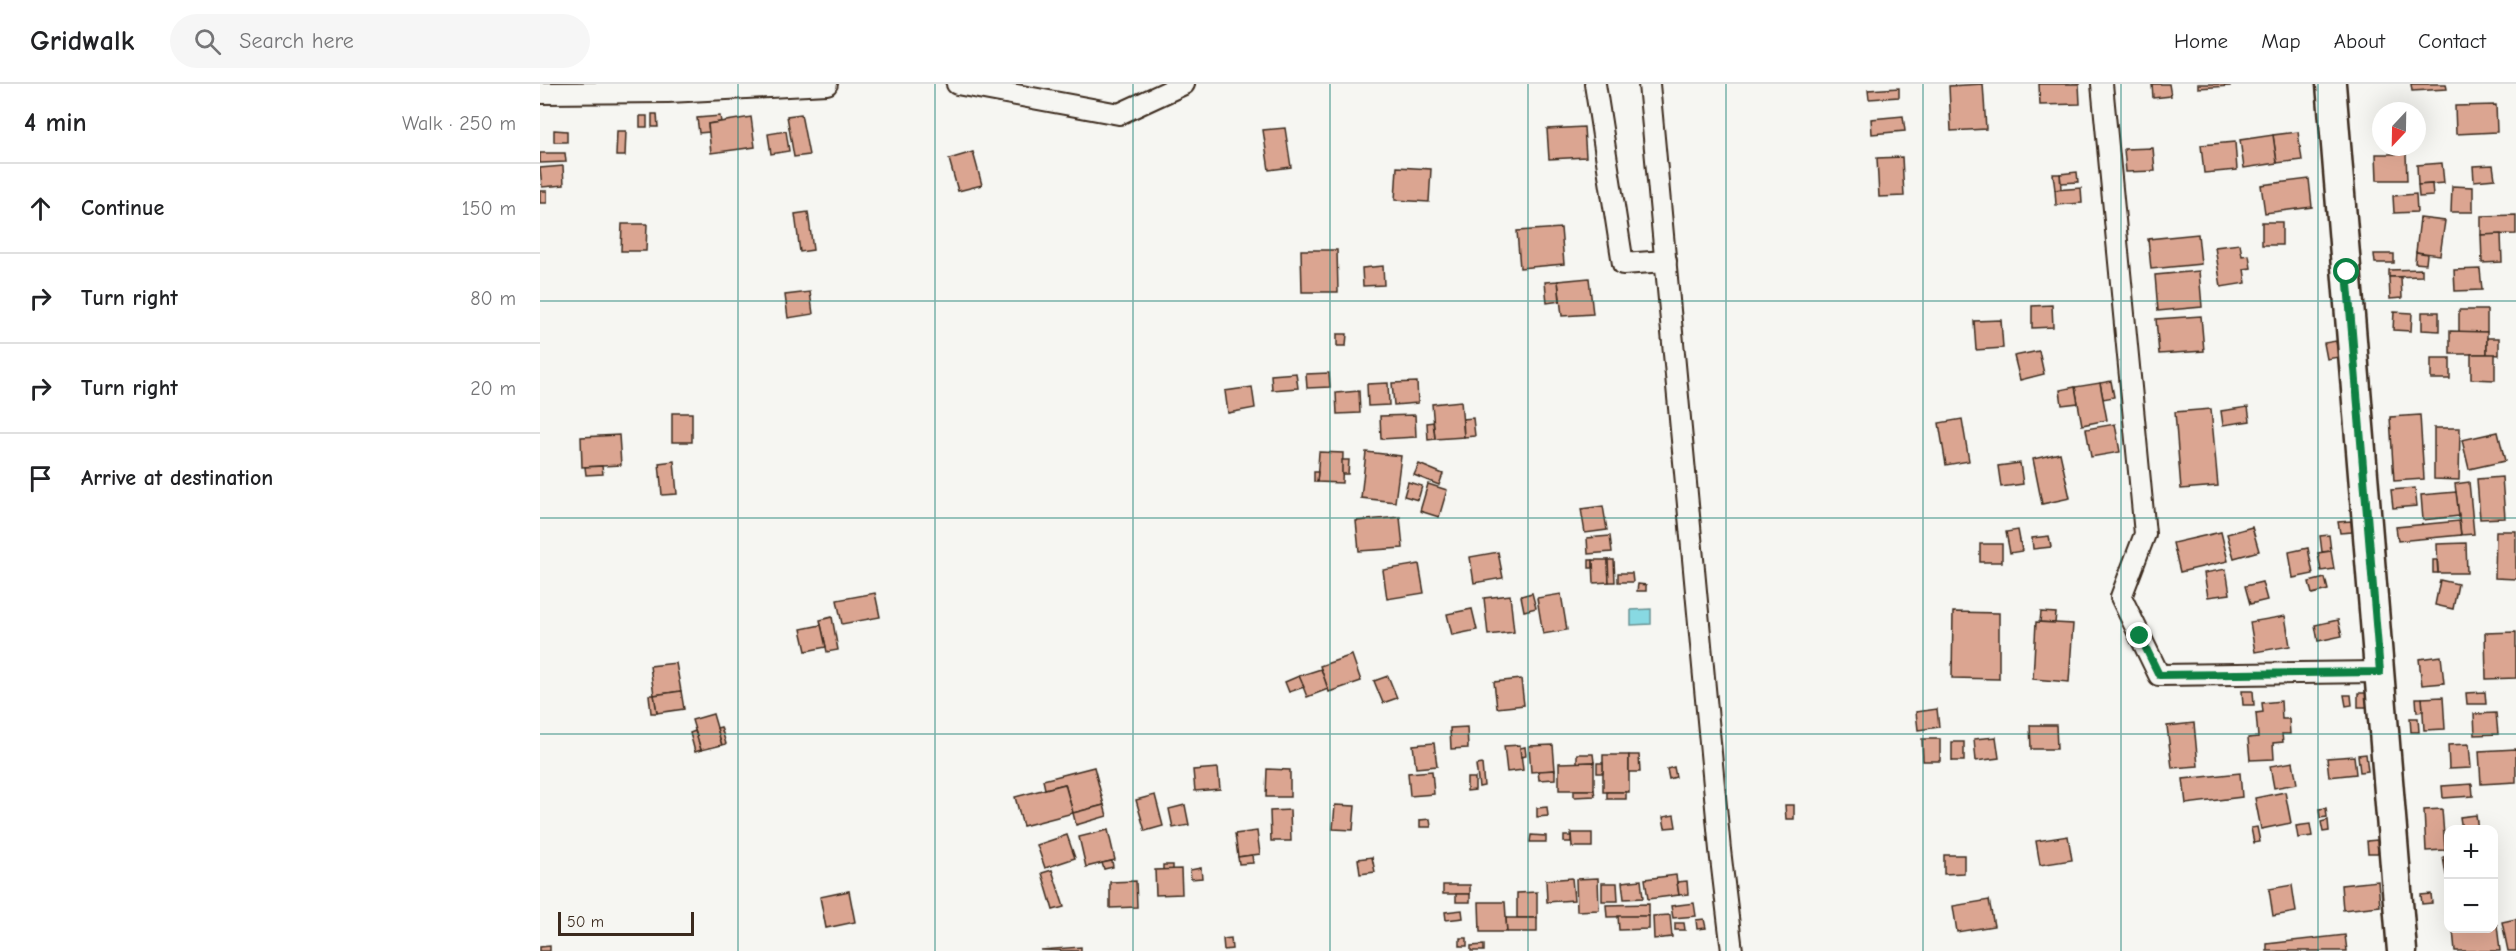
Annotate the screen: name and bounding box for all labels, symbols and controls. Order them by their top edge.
search box [170,14,590,68]
text: Gridwalk [30,25,134,57]
icon: search [191,25,224,58]
text: Search here [239,28,354,54]
text: Home [2174,29,2228,53]
text: Map [2261,29,2301,53]
text: About [2334,29,2385,53]
text: Contact [2418,29,2486,53]
north arrow [2372,102,2426,156]
text: 4 min [24,108,87,138]
text: Walk · 250 m [402,112,516,135]
icon: ahead [24,192,57,225]
text: Continue [81,195,164,221]
text: 150 m [462,197,516,220]
route start [2333,258,2359,284]
icon: right [24,282,57,315]
text: Turn right [81,285,178,311]
text: 80 m [470,287,516,310]
icon: right [24,372,57,405]
text: Turn right [81,375,178,401]
text: 20 m [470,377,516,400]
icon: arrive [24,462,57,495]
text: Arrive at destination [81,465,273,491]
route end [2126,622,2152,648]
map controls [2444,825,2498,933]
button: + [2444,825,2498,879]
button: − [2444,879,2498,933]
scale bar [558,909,694,936]
text: 50 m [567,913,604,931]

